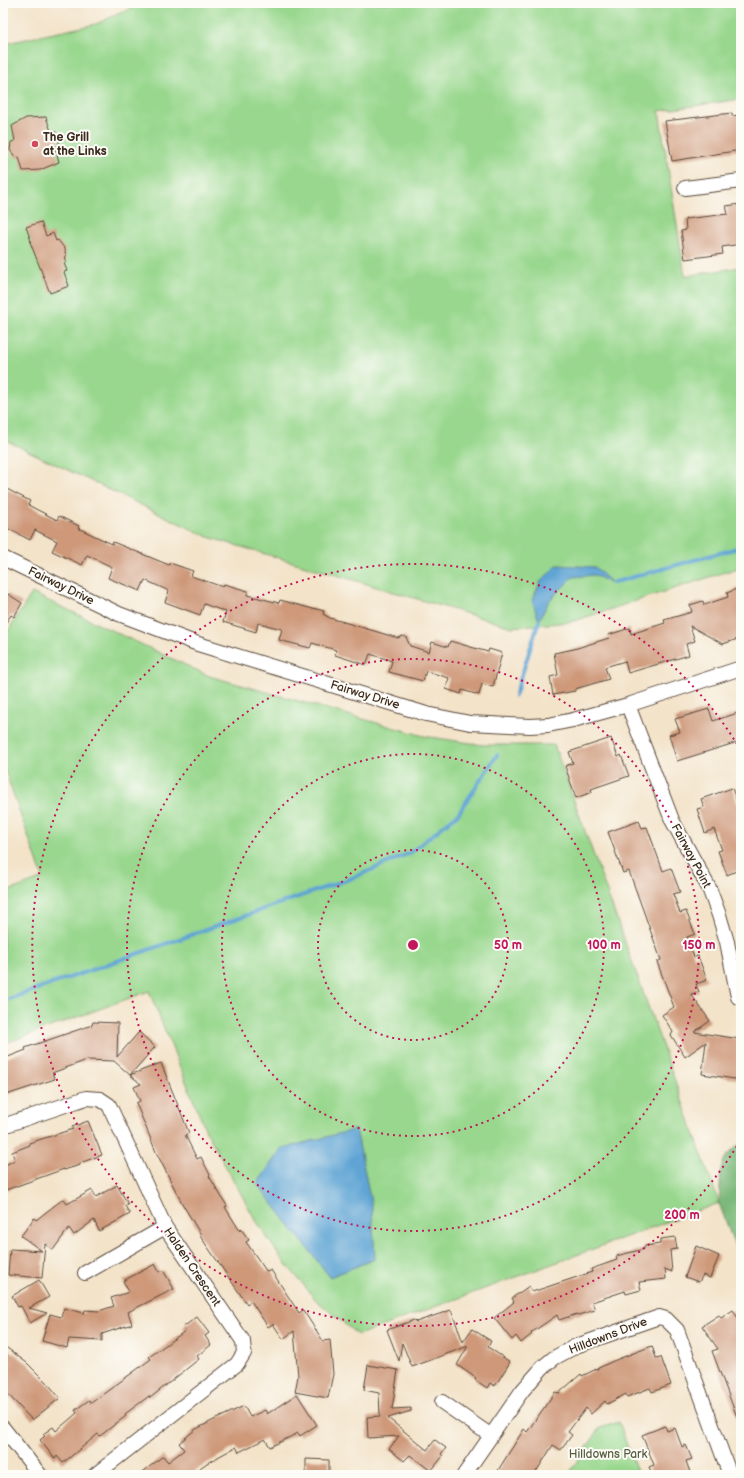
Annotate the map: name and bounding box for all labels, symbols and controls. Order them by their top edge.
place label: The Grill at the Links [43,130,107,159]
marker: The Grill at the Links [30,139,40,149]
street label: Fairway Drive [26,564,96,608]
street label: Fairway Drive [329,677,401,713]
street label: Fairway Point [668,821,714,891]
centre of rings [406,938,420,952]
text: 50 m [494,938,522,953]
text: 100 m [587,938,621,953]
text: 150 m [683,938,715,953]
text: 200 m [664,1208,700,1223]
street label: Halden Crescent [160,1225,224,1310]
street label: Hilldowns Drive [567,1314,649,1358]
park label: Hilldowns Park [569,1447,647,1462]

